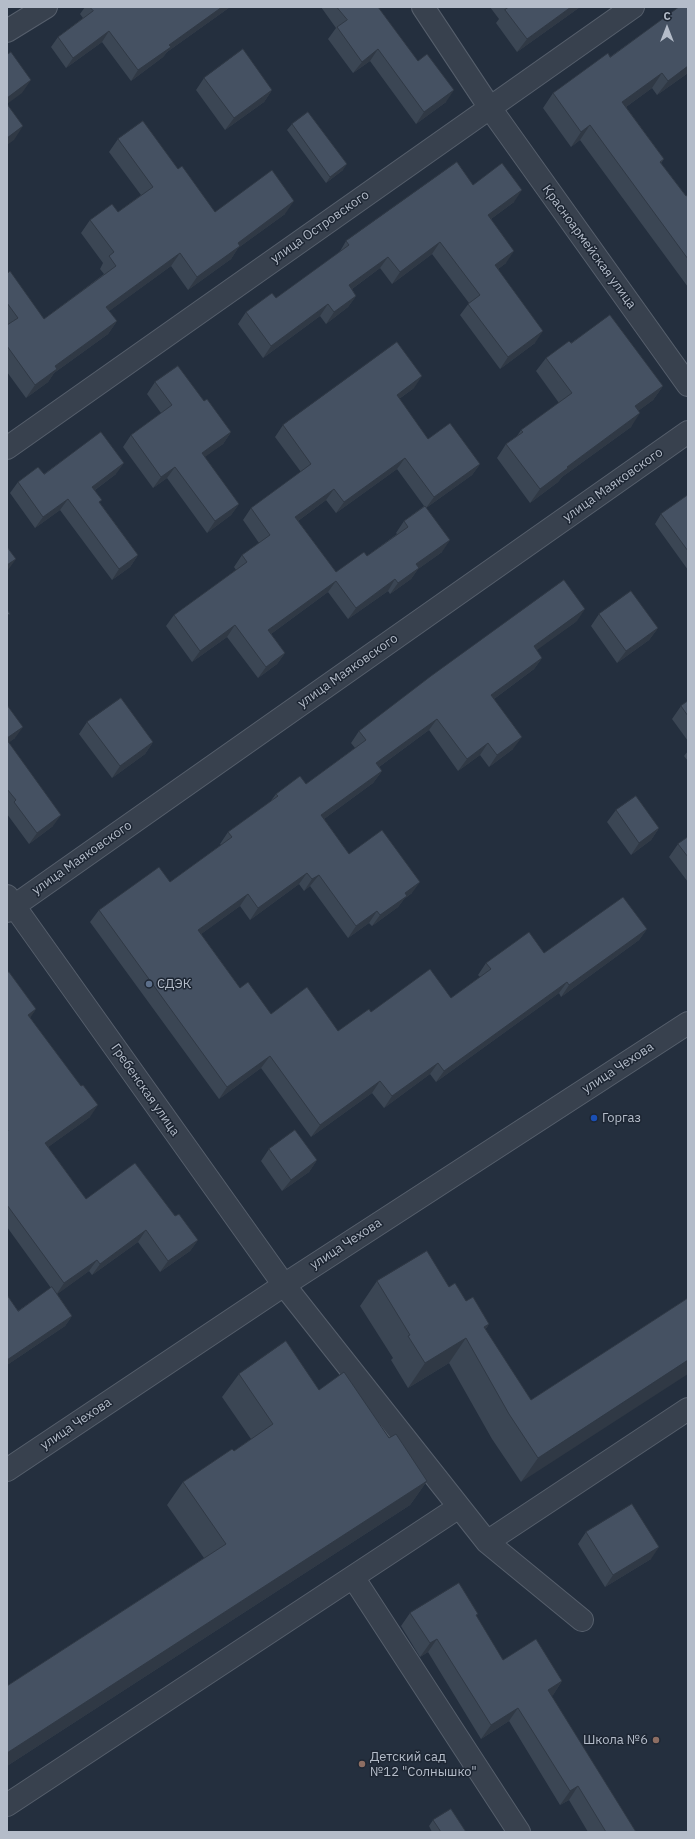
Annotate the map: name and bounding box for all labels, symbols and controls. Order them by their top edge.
north arrow [647,8,687,48]
text: С [663,9,671,23]
street label: Красноармейская улица [539,182,639,312]
street label: улица Островского [268,187,372,267]
street label: улица Маяковского [560,445,666,525]
street label: улица Маяковского [295,631,401,711]
street label: улица Маяковского [29,818,135,898]
place label: СДЭК [157,976,191,992]
marker: СДЭК [144,979,154,989]
street label: улица Чехова [579,1039,657,1097]
street label: Гребенская улица [107,1041,183,1139]
place label: Горгаз [602,1110,641,1126]
marker: Горгаз [589,1113,599,1123]
street label: улица Чехова [307,1215,385,1273]
street label: улица Чехова [38,1395,114,1453]
place label: Школа №6 [583,1732,648,1748]
marker: Школа №6 [651,1735,661,1745]
place label: Детский сад №12 "Солнышко" [370,1749,477,1780]
marker: Детский сад №12 "Солнышко" [357,1759,367,1769]

